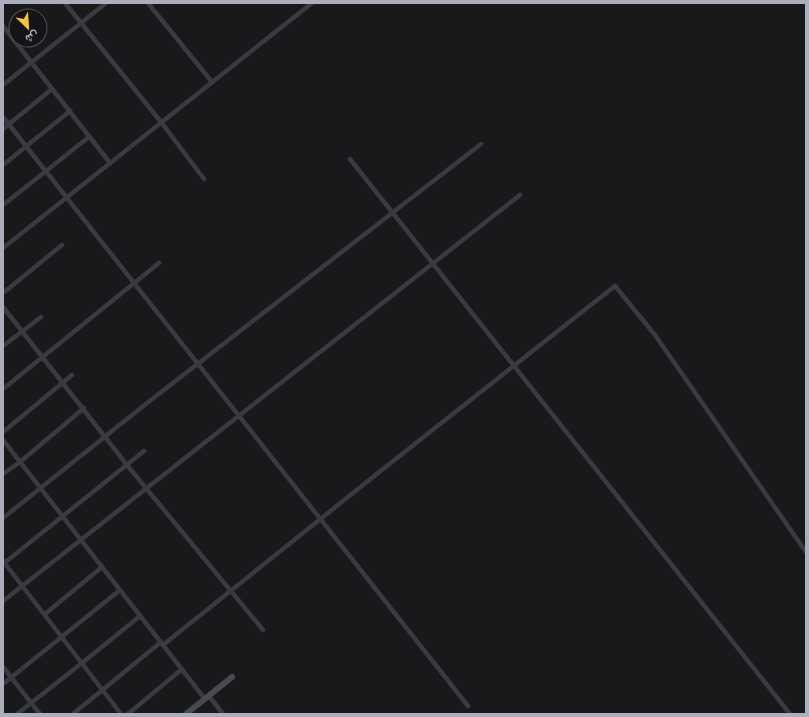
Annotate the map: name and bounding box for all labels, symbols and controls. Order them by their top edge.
north arrow [8,8,48,48]
text: ش [23,28,41,46]

